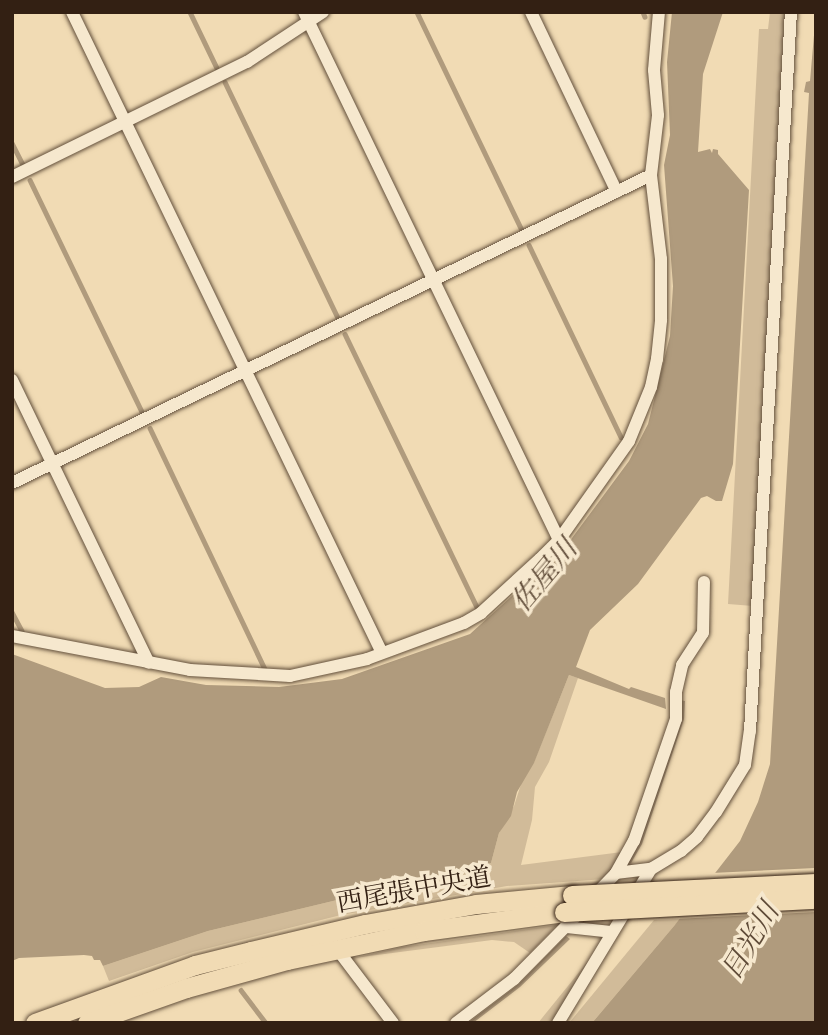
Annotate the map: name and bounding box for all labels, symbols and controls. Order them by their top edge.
water label: 佐屋川 [505,533,585,619]
street label: 西尾張中央道 [334,862,494,920]
water label: 日光川 [715,897,787,987]

